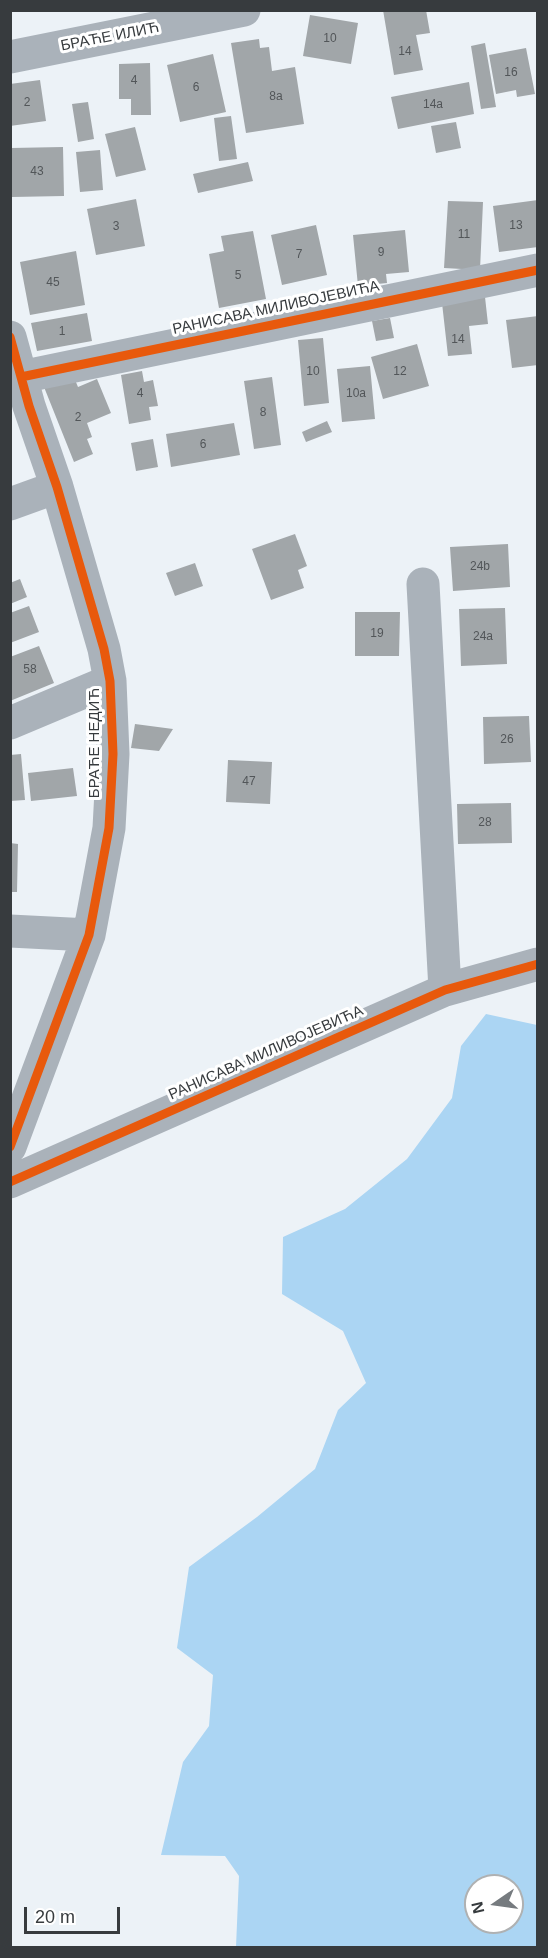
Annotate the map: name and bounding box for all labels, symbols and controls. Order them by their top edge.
street label: БРАЋЕ ИЛИЋ [59,19,161,55]
house number: 10 [323,32,337,46]
house number: 14 [398,45,412,59]
house number: 16 [504,66,518,80]
house number: 4 [131,74,137,88]
house number: 6 [193,81,199,95]
house number: 8a [269,90,283,104]
house number: 2 [24,96,30,110]
house number: 14a [423,98,443,112]
house number: 43 [30,165,44,179]
house number: 13 [509,219,523,233]
house number: 3 [113,220,119,234]
house number: 11 [458,228,470,242]
house number: 9 [378,246,384,260]
house number: 7 [296,248,302,262]
house number: 5 [235,269,241,283]
house number: 45 [46,276,60,290]
street label: РАНИСАВА МИЛИВОЈЕВИЋА [171,277,381,339]
house number: 1 [59,325,65,339]
house number: 14 [451,333,465,347]
house number: 10 [306,365,320,379]
house number: 12 [393,365,407,379]
house number: 4 [137,387,143,401]
house number: 10a [346,387,366,401]
house number: 8 [260,406,266,420]
house number: 2 [75,411,81,425]
house number: 6 [200,438,206,452]
house number: 24b [470,560,490,574]
house number: 19 [370,627,384,641]
house number: 24a [473,630,493,644]
house number: 58 [23,663,37,677]
street label: БРАЋЕ НЕДИЋ [86,688,104,798]
house number: 26 [500,733,514,747]
house number: 47 [242,775,256,789]
house number: 28 [478,816,492,830]
street label: РАНИСАВА МИЛИВОЈЕВИЋА [166,1002,366,1104]
north arrow [464,1874,524,1934]
scale bar [27,1895,123,1933]
text: N [468,1900,488,1915]
text: 20 m [35,1907,75,1927]

